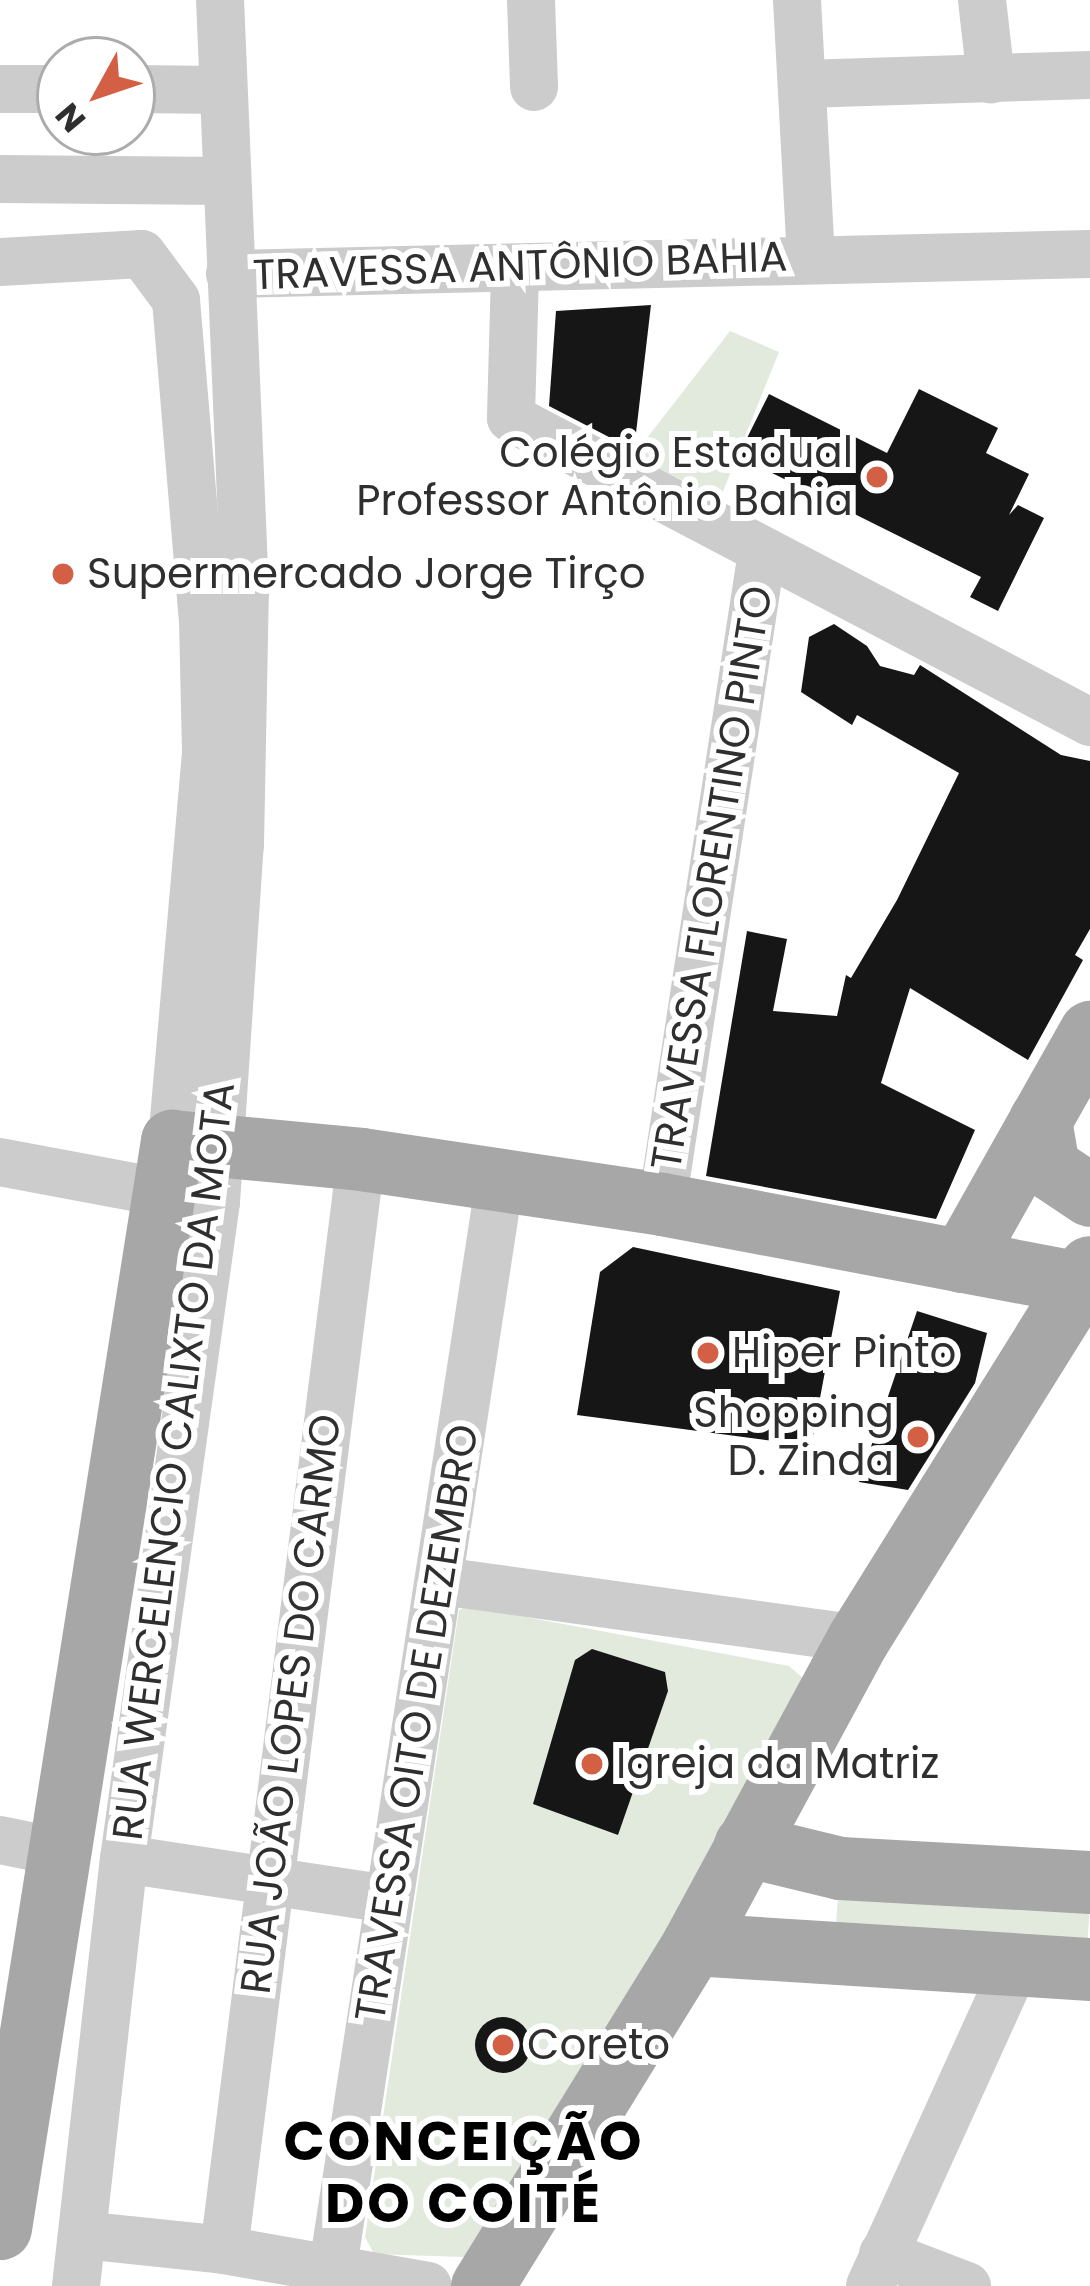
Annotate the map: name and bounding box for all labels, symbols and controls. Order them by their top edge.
north arrow [36,36,156,156]
text: N [44,93,96,142]
street label: TRAVESSA ANTÔNIO BAHIA [252,231,788,301]
place label: Colégio Estadual Professor Antônio Bahia [356,428,853,526]
marker: Colégio Estadual Professor Antônio Bahia [864,464,890,490]
place label: Supermercado Jorge Tirço [87,549,646,599]
marker: Supermercado Jorge Tirço [50,561,76,587]
street label: TRAVESSA FLORENTINO PINTO [641,582,783,1174]
street label: RUA WERCELENCIO CALIXTO DA MOTA [102,1079,246,1843]
place label: Hiper Pinto [732,1328,956,1378]
marker: Hiper Pinto [695,1340,721,1366]
place label: Shopping D. Zinda [693,1388,894,1486]
street label: RUA JOÃO LOPES DO CARMO [230,1411,352,1997]
street label: TRAVESSA OITO DE DEZEMBRO [345,1421,489,2025]
marker: Shopping D. Zinda [905,1424,931,1450]
place label: Igreja da Matriz [616,1739,939,1789]
marker: Igreja da Matriz [579,1751,605,1777]
place label: Coreto [527,2020,670,2070]
marker: Coreto [490,2032,516,2058]
district label: CONCEIÇÃO DO COITÉ [284,2109,644,2236]

